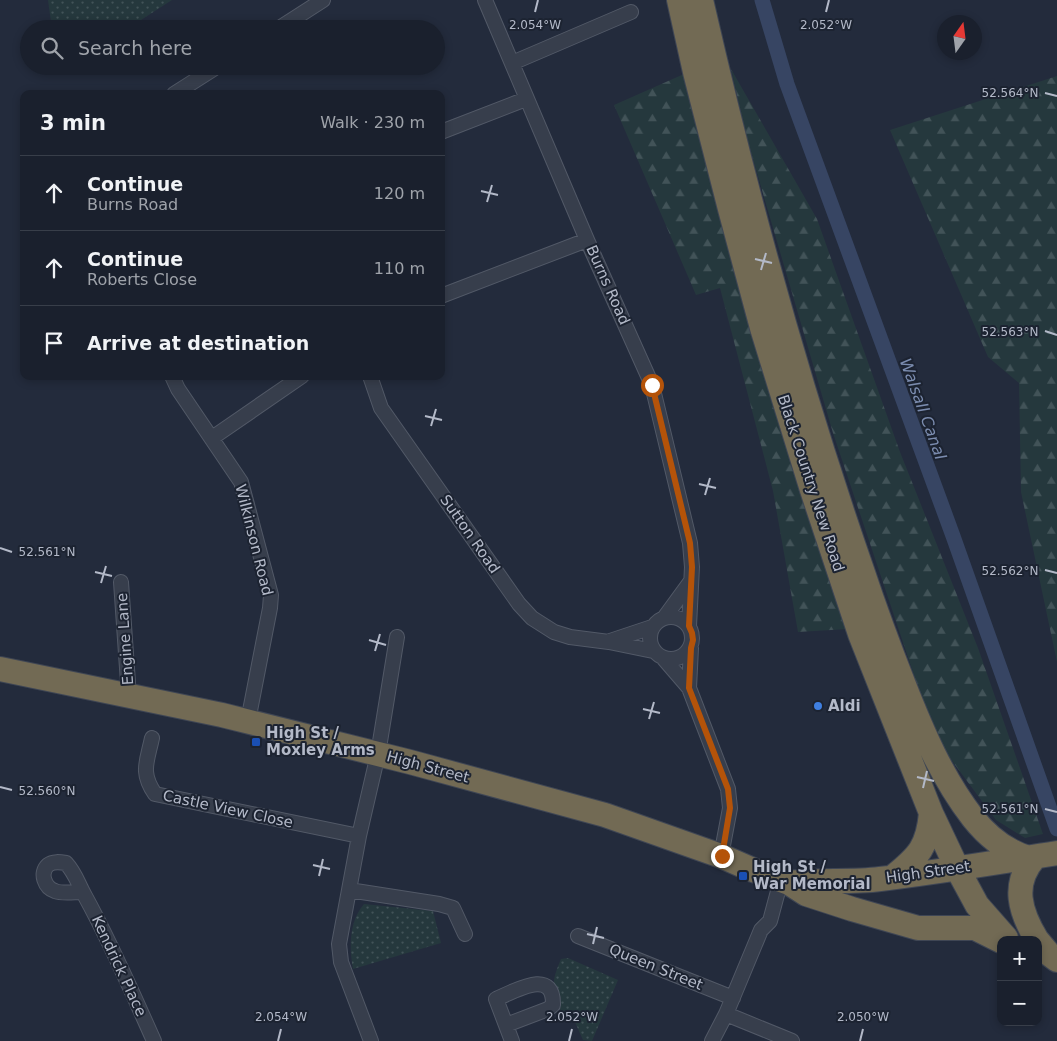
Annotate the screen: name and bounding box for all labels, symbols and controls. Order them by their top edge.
north arrow [937,15,982,60]
text: 2.054°W [509,18,561,32]
text: 2.052°W [800,18,852,32]
search box [20,20,445,75]
icon: search [38,34,66,62]
text: Search here [78,37,192,59]
text: 52.564°N [982,86,1038,100]
text: 3 min [40,111,106,135]
text: Walk · 230 m [320,113,425,132]
text: Continue [87,173,183,195]
icon: ahead [40,179,68,207]
text: 120 m [374,184,425,203]
text: Burns Road [87,195,178,214]
street label: Burns Road [582,242,634,328]
text: Continue [87,248,183,270]
icon: ahead [40,254,68,282]
text: 110 m [374,259,425,278]
text: Roberts Close [87,270,197,289]
text: 52.563°N [982,325,1038,339]
icon: arrive [40,329,68,357]
text: Arrive at destination [87,332,309,354]
water label: Walsall Canal [896,356,950,463]
route start [641,374,664,397]
street label: Black Country New Road [774,392,848,574]
street label: Wilkinson Road [231,482,277,598]
street label: Sutton Road [436,491,504,577]
text: 52.561°N [19,545,75,559]
text: 52.562°N [982,564,1038,578]
street label: Engine Lane [113,592,137,686]
place label: Aldi [828,697,861,715]
marker: Aldi [812,700,824,712]
place label: High St / Moxley Arms [266,724,375,759]
marker: High St / Moxley Arms [250,736,262,748]
street label: High Street [385,747,471,787]
text: 52.560°N [19,784,75,798]
street label: Castle View Close [161,786,295,832]
text: 52.561°N [982,802,1038,816]
route end [711,845,734,868]
street label: High Street [885,857,971,887]
place label: High St / War Memorial [753,858,871,893]
marker: High St / War Memorial [737,870,749,882]
street label: Kendrick Place [88,913,150,1019]
map controls [997,936,1042,1026]
button: + [997,936,1042,981]
street label: Queen Street [606,940,706,994]
button: − [997,981,1042,1026]
text: 2.054°W [255,1010,307,1024]
text: 2.052°W [546,1010,598,1024]
text: 2.050°W [837,1010,889,1024]

